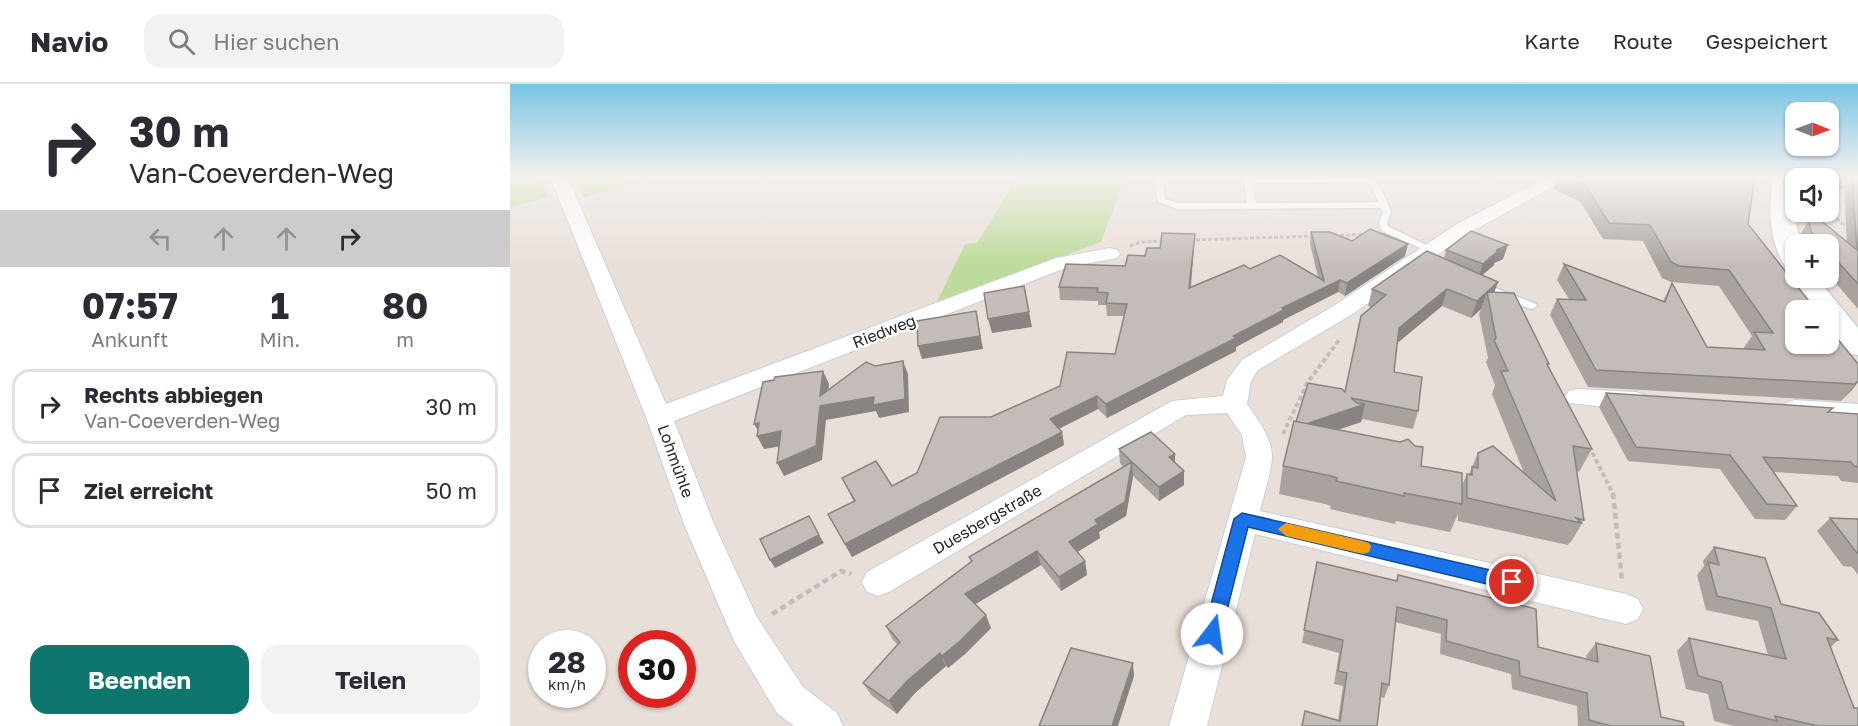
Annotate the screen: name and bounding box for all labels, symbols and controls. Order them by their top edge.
search box [144,14,564,68]
text: Navio [30,25,108,58]
icon: search [165,25,198,58]
text: Hier suchen [213,28,340,55]
text: Karte [1524,28,1580,54]
text: Route [1613,28,1673,54]
text: Gespeichert [1706,28,1828,54]
north arrow [1785,102,1839,156]
map controls [1785,102,1839,354]
text: 30 m [129,106,229,156]
icon: right [30,108,108,186]
text: Van-Coeverden-Weg [129,157,394,189]
button: sound [1785,168,1839,222]
icon: left [144,222,177,255]
icon: ahead [207,222,240,255]
icon: ahead [270,222,303,255]
icon: right [333,222,366,255]
button: + [1785,234,1839,288]
text: 07:57 [82,284,178,327]
text: 1 [271,284,289,327]
text: 80 [382,284,428,327]
button: − [1785,300,1839,354]
street label: Riedweg [850,310,918,352]
text: Ankunft [91,327,168,351]
text: Min. [259,327,300,351]
text: m [396,327,414,351]
text: Rechts abbiegen [84,381,263,408]
icon: right [33,390,66,423]
text: 30 m [426,393,477,420]
text: Van-Coeverden-Weg [84,408,280,432]
street label: Lohmühle [654,422,698,500]
icon: arrive [33,474,66,507]
text: Ziel erreicht [84,477,213,504]
text: 50 m [426,477,477,504]
street label: Duesbergstraße [929,480,1045,558]
pin [1486,556,1537,607]
icon: arrive [1495,565,1528,598]
position arrow [1180,602,1244,666]
speed limit sign: 30 [618,630,696,708]
text: 28 [548,644,586,680]
button: Beenden [30,645,249,714]
button: Teilen [261,645,480,714]
text: km/h [548,675,586,693]

